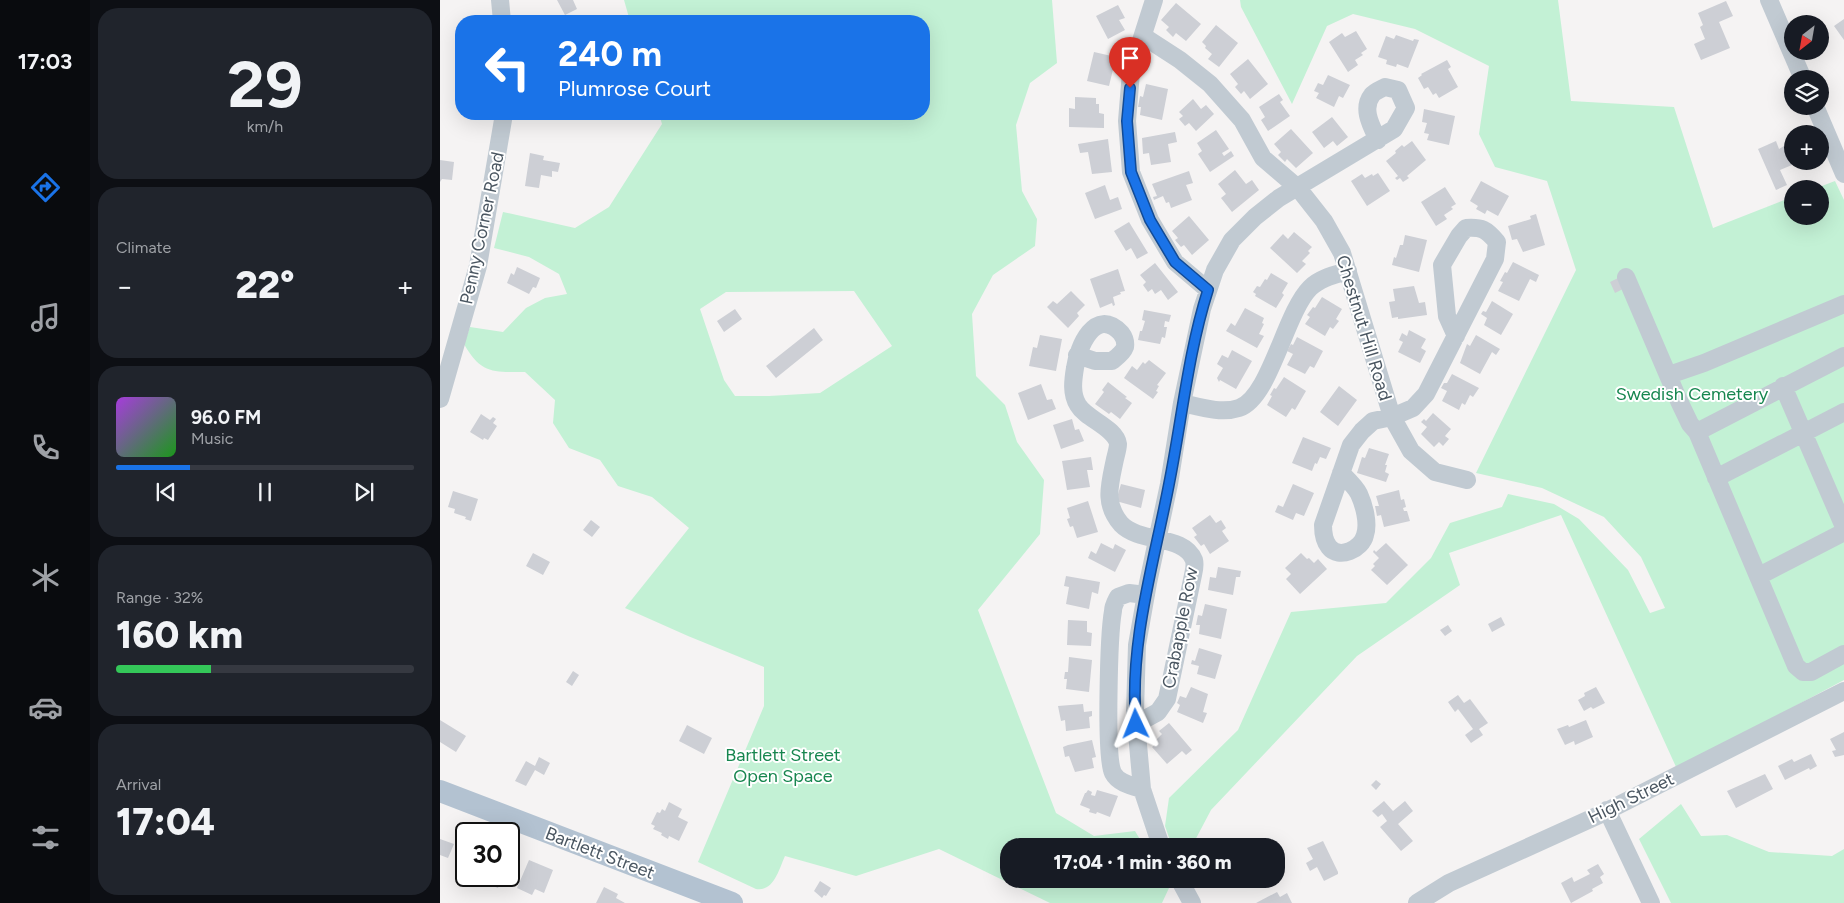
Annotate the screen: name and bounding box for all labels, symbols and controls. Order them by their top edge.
north arrow [1784,15,1829,60]
map controls [1784,15,1829,225]
text: 240 m [558,33,662,75]
icon: left [475,35,540,100]
pin [1109,37,1151,88]
icon: arrive [1116,44,1144,72]
text: 29 [227,45,303,123]
text: 17:03 [18,48,72,75]
button: layers [1784,70,1829,115]
text: Plumrose Court [558,75,711,102]
text: km/h [247,117,283,136]
button: + [1784,125,1829,170]
street label: Penny Corner Road [455,150,509,306]
icon: directions [28,170,63,205]
button: − [1784,180,1829,225]
text: Climate [116,238,171,257]
street label: Chestnut Hill Road [1331,253,1397,403]
text: 22° [235,262,295,308]
text: − [116,269,133,303]
text: + [397,269,414,303]
icon: music [28,300,63,335]
park label: Swedish Cemetery [1616,383,1769,405]
text: 96.0 FM [191,406,261,429]
text: Music [191,429,233,448]
icon: phone [28,430,63,465]
icon: previous [152,478,180,506]
icon: pause [251,478,279,506]
icon: next [350,478,378,506]
icon: climate [28,560,63,595]
street label: Crabapple Row [1157,566,1203,690]
text: Range · 32% [116,588,203,607]
text: 160 km [116,612,243,658]
icon: car [28,690,63,725]
position arrow [1109,697,1161,749]
park label: Bartlett Street Open Space [725,744,841,787]
street label: High Street [1584,768,1678,828]
text: Arrival [116,775,161,794]
text: 17:04 [116,799,215,845]
icon: filters [28,820,63,855]
speed limit sign: 30 [455,822,520,887]
street label: Bartlett Street [542,822,658,884]
text: 17:04 · 1 min · 360 m [1053,851,1232,874]

